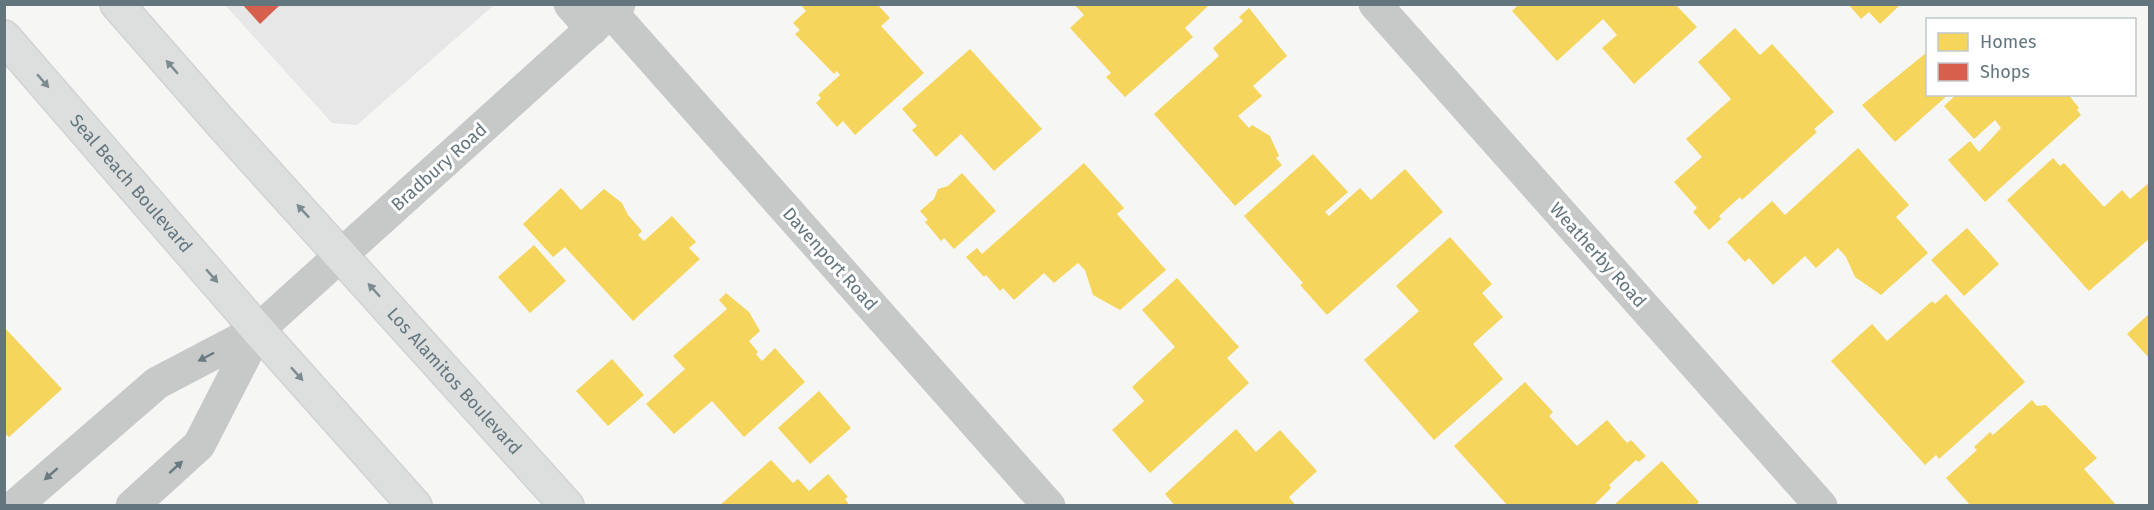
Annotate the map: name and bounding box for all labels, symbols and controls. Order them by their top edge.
legend [1926,18,2136,96]
text: Homes [1980,31,2036,53]
one-way arrow [165,59,179,74]
text: Shops [1980,61,2030,83]
one-way arrow [36,73,49,88]
street label: Seal Beach Boulevard [65,110,197,257]
street label: Bradbury Road [387,118,491,216]
street label: Weatherby Road [1545,198,1651,312]
street label: Davenport Road [778,203,882,315]
one-way arrow [296,204,310,218]
one-way arrow [205,268,218,283]
one-way arrow [368,283,381,298]
street label: Los Alamitos Boulevard [382,303,526,459]
one-way arrow [197,352,215,362]
one-way arrow [290,366,304,381]
one-way arrow [168,460,183,474]
one-way arrow [43,468,59,481]

